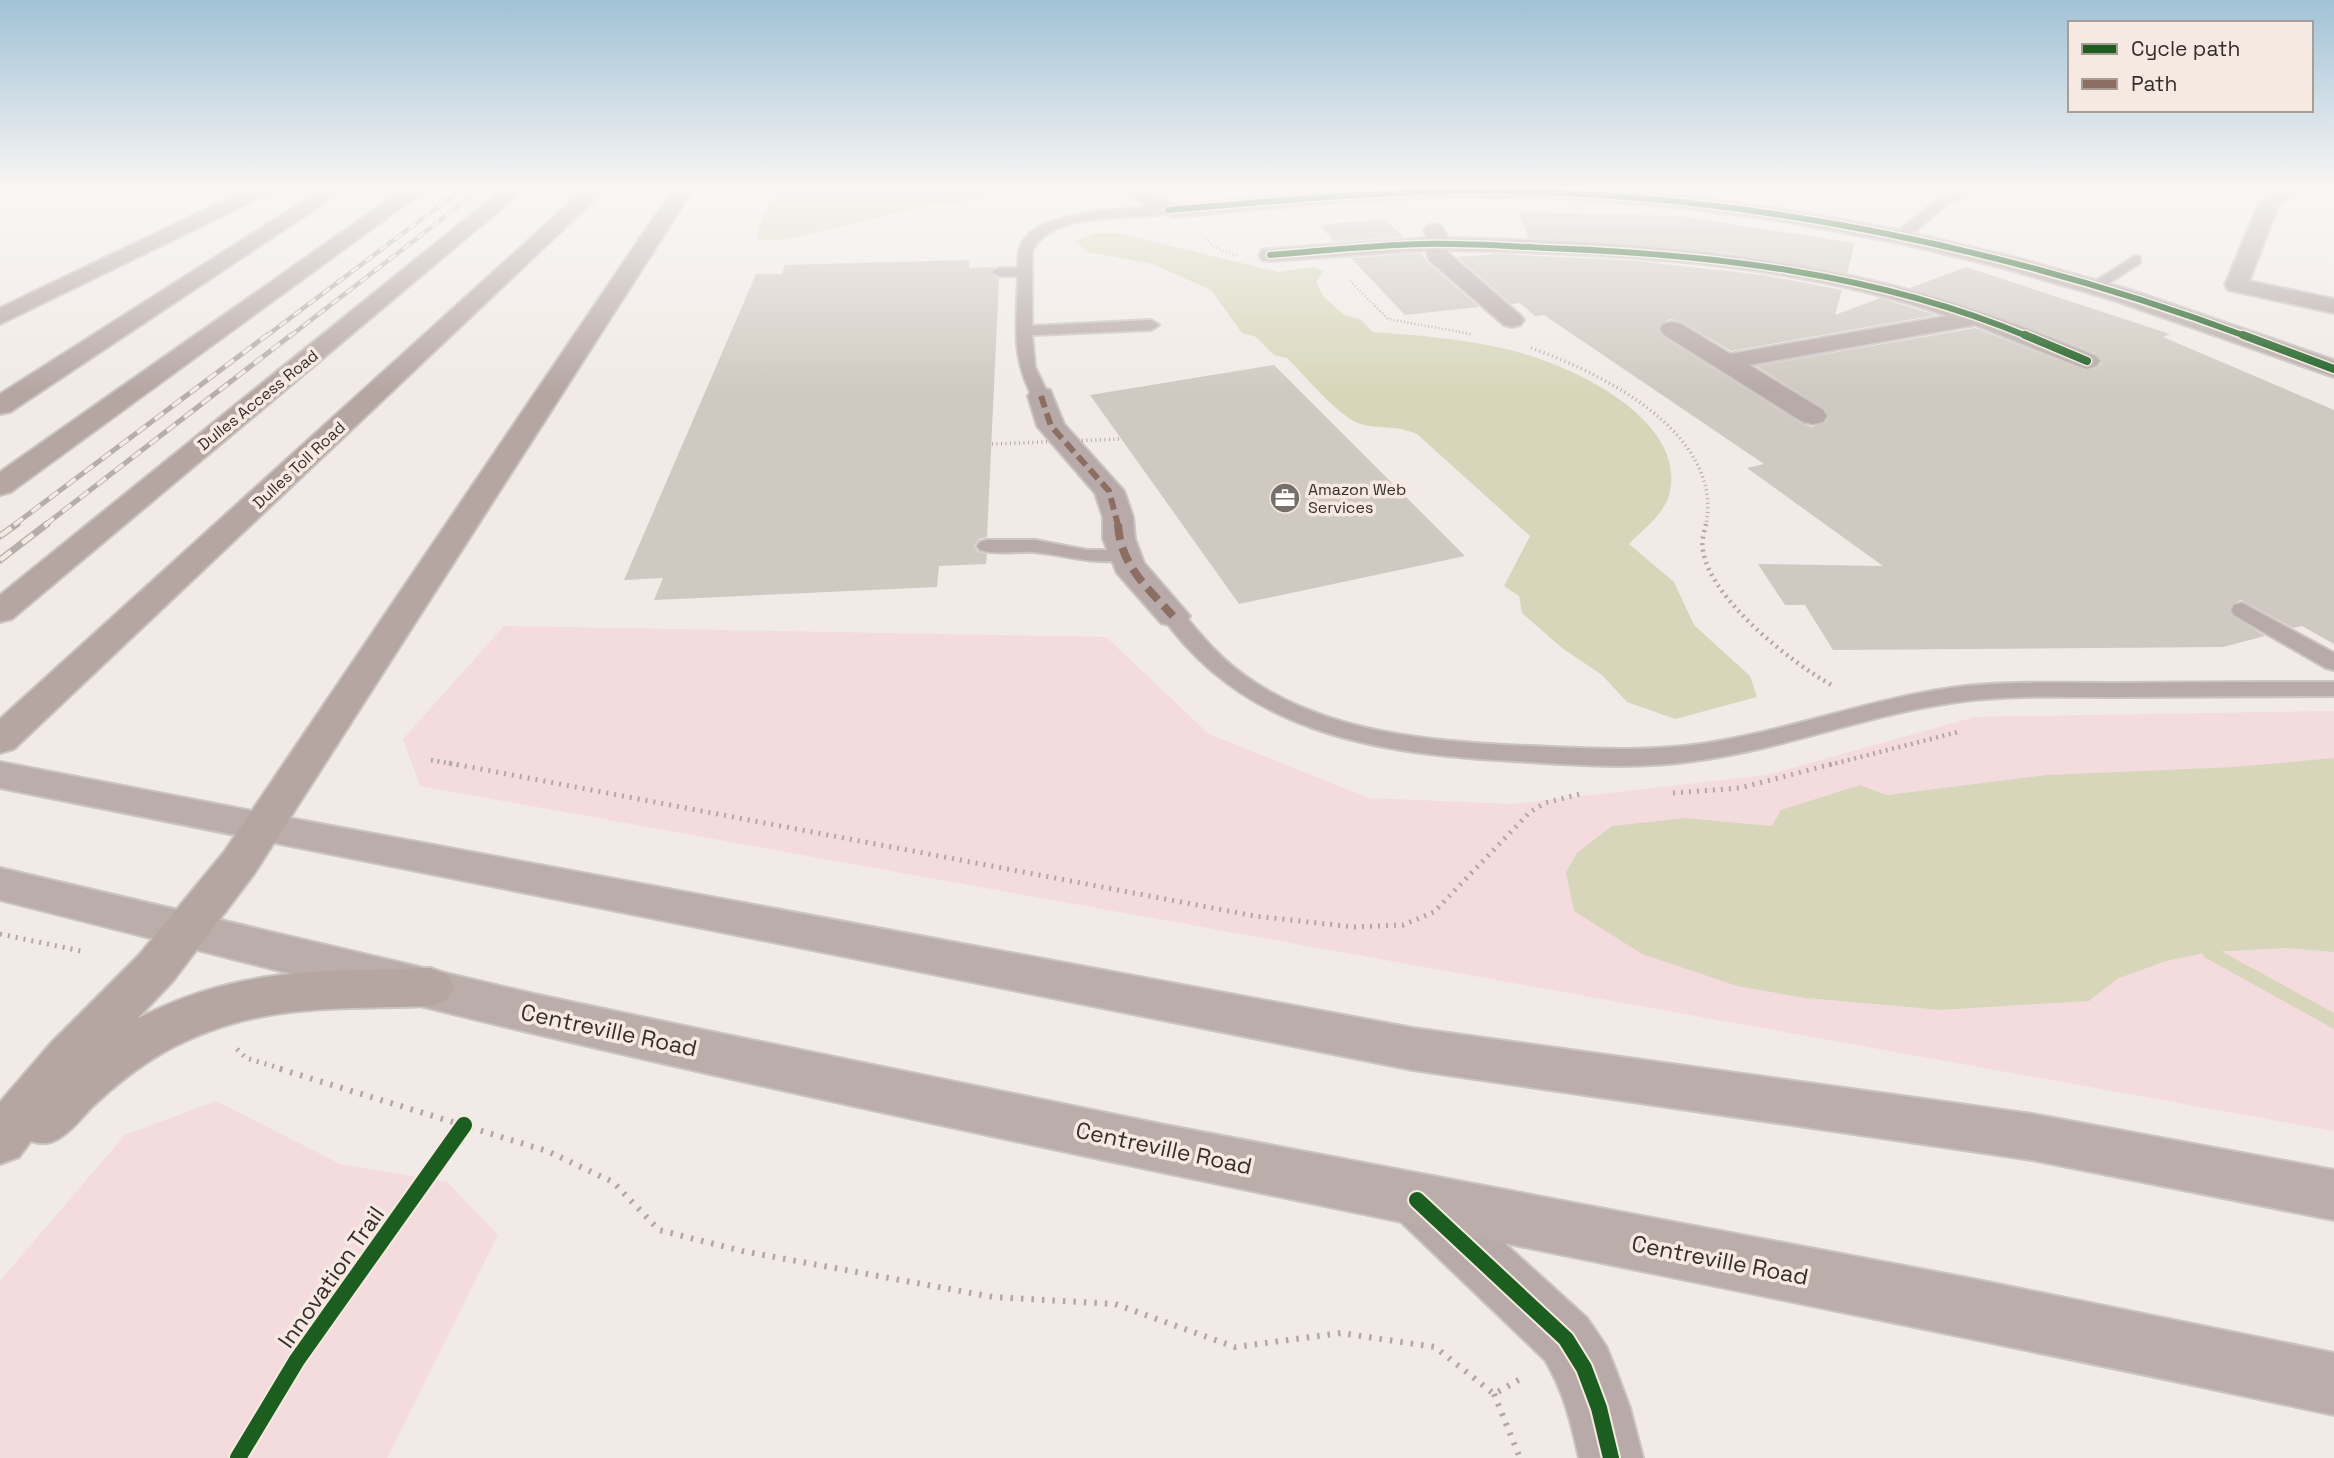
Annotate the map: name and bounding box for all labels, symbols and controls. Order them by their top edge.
legend [2068,21,2313,112]
text: Cycle path [2131,35,2240,62]
text: Path [2131,70,2177,97]
street label: Dulles Access Road [194,345,322,455]
street label: Dulles Toll Road [248,417,350,513]
place label: Amazon Web Services [1308,479,1406,518]
office icon: Amazon Web Services [1268,481,1302,515]
street label: Centreville Road [518,997,700,1063]
street label: Centreville Road [1073,1115,1255,1181]
street label: Innovation Trail [271,1200,391,1354]
street label: Centreville Road [1629,1228,1811,1292]

